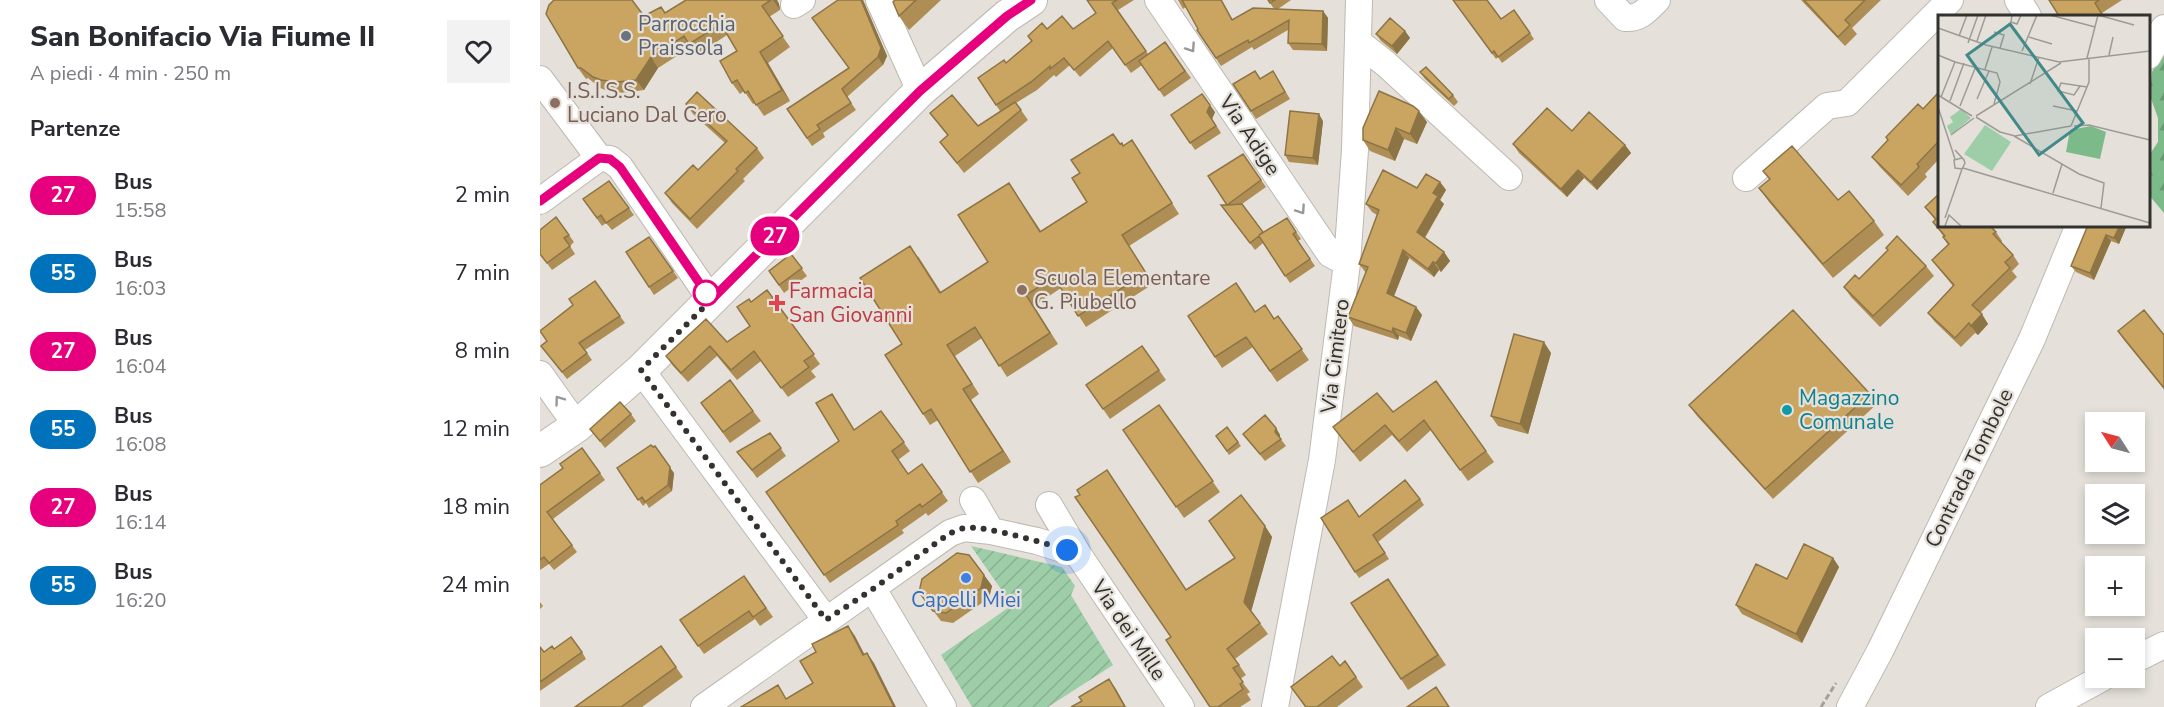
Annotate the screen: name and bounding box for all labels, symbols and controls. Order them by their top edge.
place label: Parrocchia Praissola [638,10,736,62]
inset map [1938,15,2149,226]
text: San Bonifacio Via Fiume II [30,18,375,56]
button: heart [447,20,510,83]
marker: Parrocchia Praissola [619,29,633,43]
one-way arrow [1184,42,1195,53]
text: A piedi · 4 min · 250 m [30,60,231,87]
place label: I.S.I.S.S. Luciano Dal Cero [567,77,727,129]
street label: Via Adige [1212,88,1287,181]
marker: I.S.I.S.S. Luciano Dal Cero [548,96,562,110]
text: Partenze [30,114,120,144]
text: Bus [114,167,153,197]
text: 2 min [455,180,510,210]
text: 27 [50,181,76,209]
text: 15:58 [114,197,167,224]
one-way arrow [1293,204,1305,214]
line badge: 27 [748,216,802,256]
text: 27 [762,222,788,250]
text: Bus [114,245,153,275]
text: 7 min [455,258,510,288]
text: 55 [50,259,76,287]
place label: Scuola Elementare G. Piubello [1034,264,1210,316]
text: 16:03 [114,275,167,302]
place label: Farmacia San Giovanni [789,277,912,329]
unlabelled marker [693,280,719,306]
marker: Scuola Elementare G. Piubello [1015,283,1029,297]
marker: Farmacia San Giovanni [770,296,784,310]
street label: Via Cimitero [1314,297,1356,416]
text: Bus [114,323,153,353]
text: 8 min [455,336,510,366]
text: 27 [50,337,76,365]
text: 16:04 [114,353,167,380]
place label: Magazzino Comunale [1799,384,1899,436]
street label: Contrada Tombole [1918,384,2020,552]
one-way arrow [555,395,566,406]
text: Bus [114,401,153,431]
marker: Magazzino Comunale [1780,403,1794,417]
north arrow [2085,412,2145,472]
map controls [2085,412,2145,688]
text: 12 min [442,414,510,444]
text: 55 [50,415,76,443]
text: 16:08 [114,431,167,458]
text: Bus [114,479,153,509]
button: layers [2085,484,2145,544]
text: 18 min [442,492,510,522]
text: 27 [50,493,76,521]
text: 16:14 [114,509,167,536]
your location [1052,535,1082,565]
button: + [2085,556,2145,616]
text: Bus [114,557,153,587]
text: 24 min [442,570,510,600]
text: 55 [50,571,76,599]
marker: Capelli Miei [959,571,973,585]
street label: Via dei Mille [1084,573,1173,686]
place label: Capelli Miei [911,586,1021,614]
text: 16:20 [114,587,167,614]
button: − [2085,628,2145,688]

